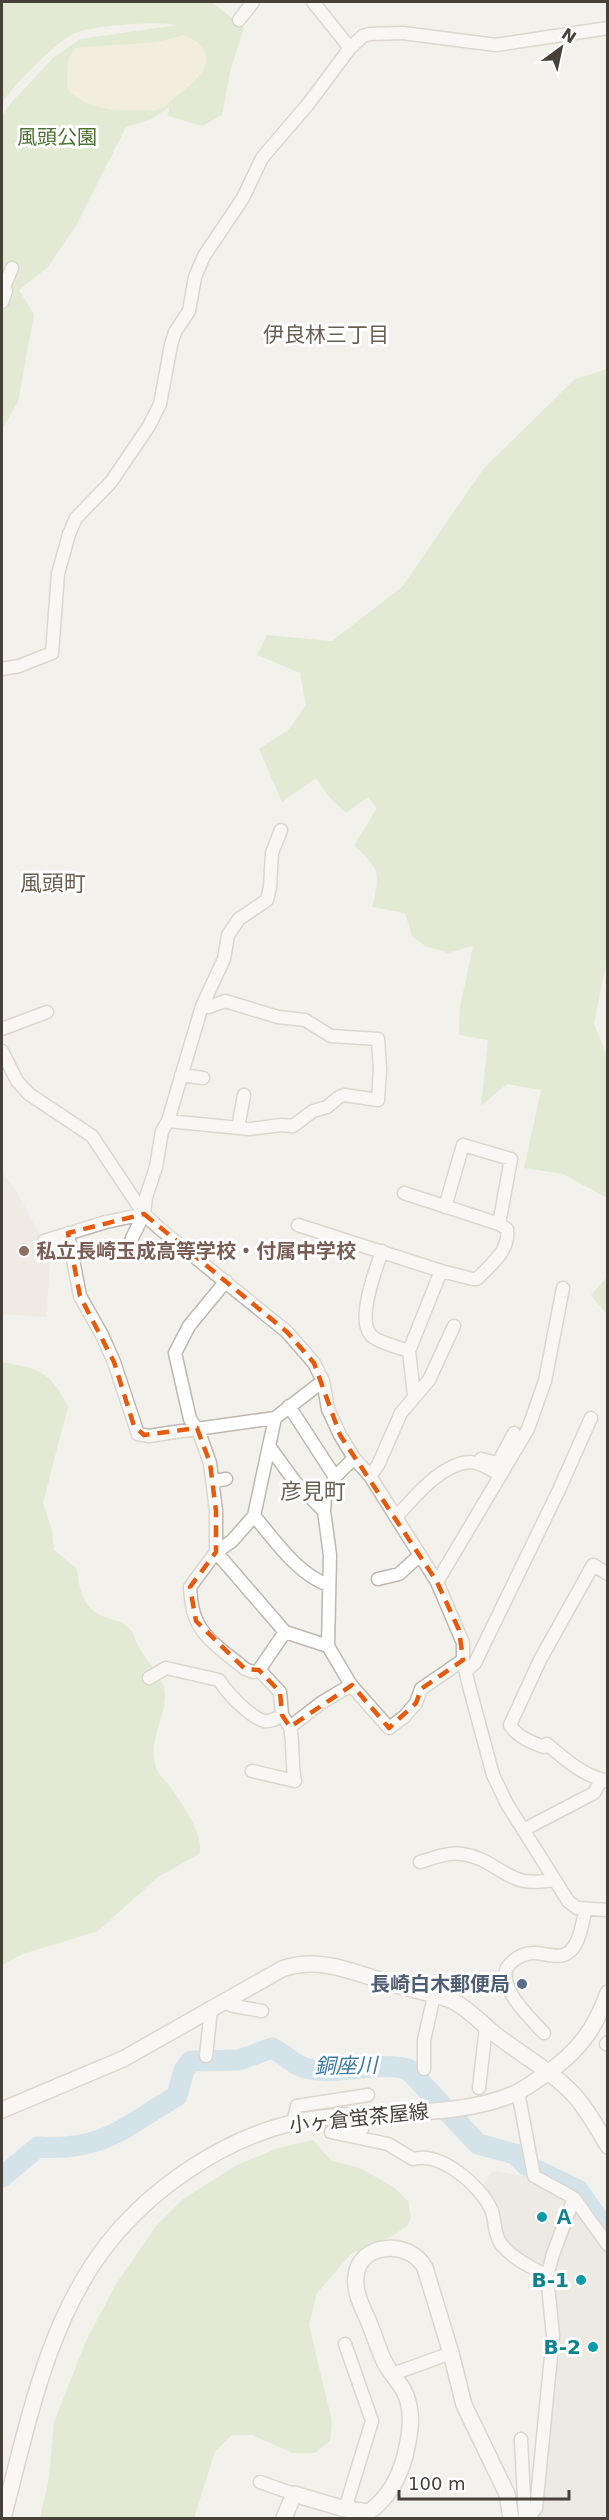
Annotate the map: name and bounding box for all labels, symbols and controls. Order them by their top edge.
north arrow [531,18,591,78]
text: N [558,24,580,47]
park label: 風頭公園 [17,125,97,149]
district label: 伊良林三丁目 [263,323,389,347]
district label: 風頭町 [20,871,86,896]
place label: 私立長崎玉成高等学校・付属中学校 [36,1239,356,1263]
marker: 私立長崎玉成高等学校・付属中学校 [17,1244,31,1258]
district label: 彦見町 [280,1479,346,1504]
place label: 長崎白木郵便局 [370,1972,510,1996]
marker: 長崎白木郵便局 [515,1977,529,1991]
water label: 銅座川 [314,2053,380,2079]
street label: 小ヶ倉蛍茶屋線 [288,2099,430,2137]
place label: Ａ [554,2205,574,2229]
marker: Ａ [535,2210,549,2224]
place label: B-1 [532,2268,569,2292]
marker: B-1 [574,2273,588,2287]
place label: B-2 [544,2335,581,2359]
marker: B-2 [586,2340,600,2354]
scale bar [399,2463,568,2501]
text: 100 m [408,2473,466,2494]

